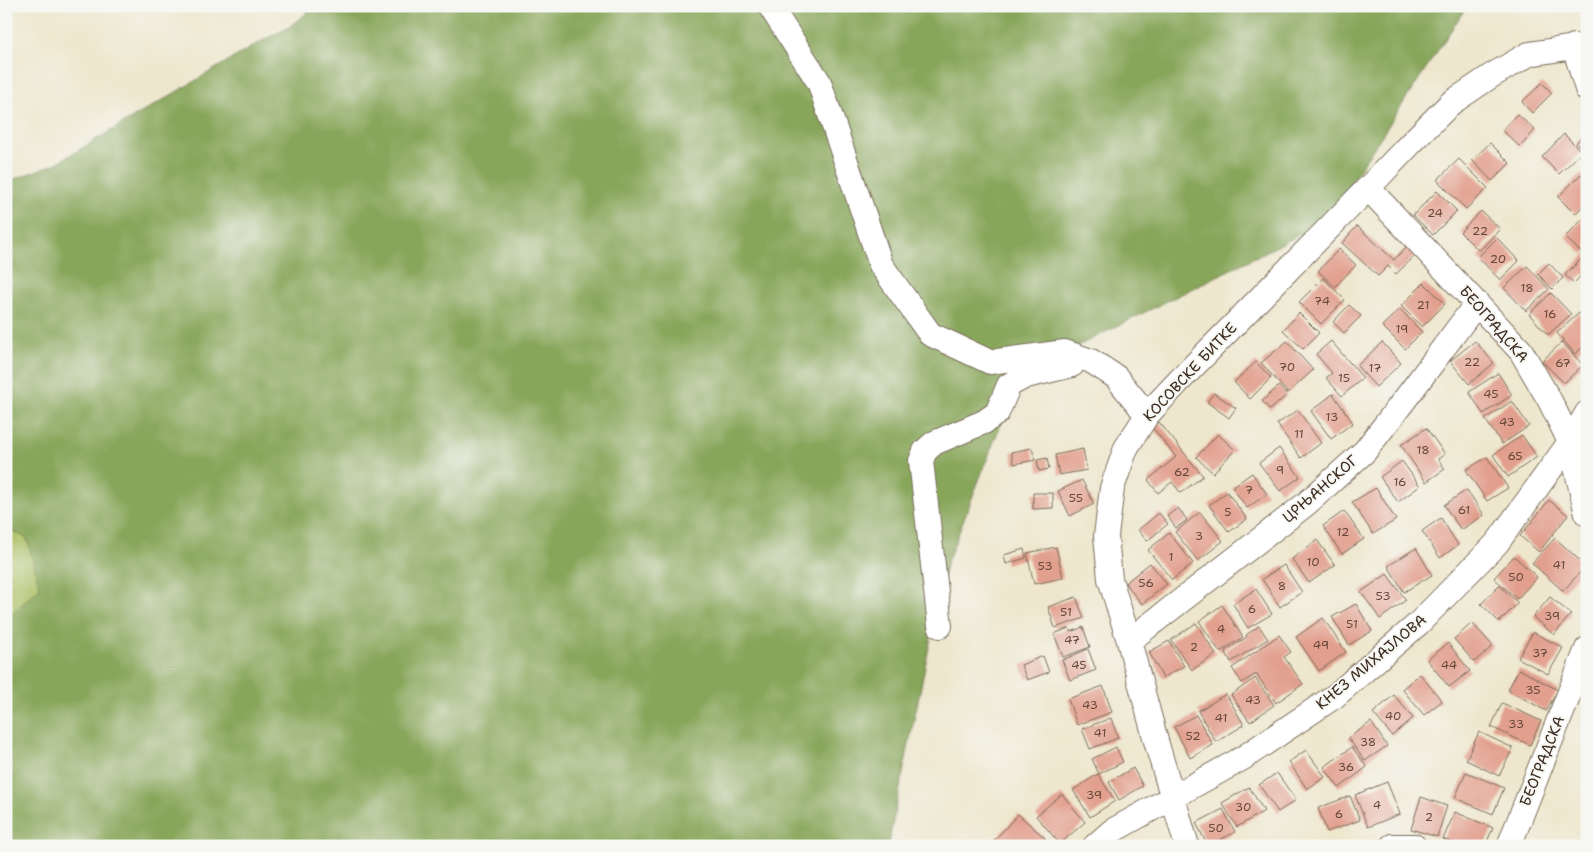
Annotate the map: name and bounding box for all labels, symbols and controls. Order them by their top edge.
house number: 24 [1427,205,1443,221]
house number: 22 [1472,223,1488,239]
house number: 20 [1490,251,1506,267]
house number: 18 [1520,280,1534,296]
street label: БЕОГРАДСКА [1455,281,1533,367]
house number: 74 [1314,293,1330,309]
house number: 21 [1417,297,1429,313]
house number: 16 [1543,306,1557,322]
street label: КОСОВСКЕ БИТКЕ [1139,318,1241,426]
house number: 19 [1396,321,1408,337]
house number: 22 [1464,354,1480,370]
house number: 67 [1555,355,1571,371]
house number: 70 [1279,359,1295,375]
house number: 17 [1369,360,1381,376]
house number: 15 [1338,370,1350,386]
house number: 45 [1483,386,1499,402]
house number: 13 [1326,409,1338,425]
house number: 43 [1499,414,1515,430]
house number: 11 [1294,426,1304,442]
house number: 18 [1416,442,1430,458]
house number: 65 [1507,448,1523,464]
street label: ЦРЊАНСКОГ [1278,451,1362,527]
house number: 9 [1276,462,1284,478]
house number: 62 [1174,464,1190,480]
house number: 16 [1393,474,1407,490]
house number: 7 [1245,482,1253,498]
house number: 55 [1069,490,1083,506]
house number: 61 [1458,502,1470,518]
house number: 5 [1224,504,1232,520]
house number: 12 [1337,524,1349,540]
house number: 3 [1195,528,1203,544]
house number: 1 [1168,549,1174,565]
house number: 10 [1306,554,1320,570]
house number: 41 [1553,557,1565,573]
house number: 53 [1037,558,1053,574]
house number: 50 [1508,569,1524,585]
house number: 56 [1138,575,1154,591]
house number: 8 [1278,578,1286,594]
house number: 53 [1375,588,1391,604]
house number: 6 [1248,601,1256,617]
house number: 51 [1060,604,1072,620]
house number: 39 [1544,608,1560,624]
street label: КНЕЗ МИХАЈЛОВА [1312,610,1431,714]
house number: 51 [1346,616,1358,632]
house number: 4 [1217,621,1225,637]
house number: 47 [1064,632,1080,648]
house number: 49 [1313,637,1329,653]
house number: 2 [1190,639,1198,655]
house number: 37 [1532,645,1548,661]
house number: 45 [1071,657,1087,673]
house number: 44 [1441,657,1457,673]
house number: 35 [1525,682,1541,698]
house number: 43 [1245,692,1261,708]
house number: 43 [1082,697,1098,713]
house number: 40 [1385,708,1401,724]
house number: 41 [1215,710,1227,726]
street label: БЕОГРАДСКА [1515,713,1569,809]
house number: 33 [1508,716,1524,732]
house number: 41 [1094,725,1106,741]
house number: 52 [1185,728,1201,744]
house number: 38 [1360,734,1376,750]
house number: 36 [1338,759,1354,775]
house number: 39 [1086,787,1102,803]
house number: 4 [1373,797,1381,813]
house number: 30 [1235,799,1251,815]
house number: 6 [1335,806,1343,822]
house number: 2 [1425,809,1433,825]
house number: 50 [1208,820,1224,836]

